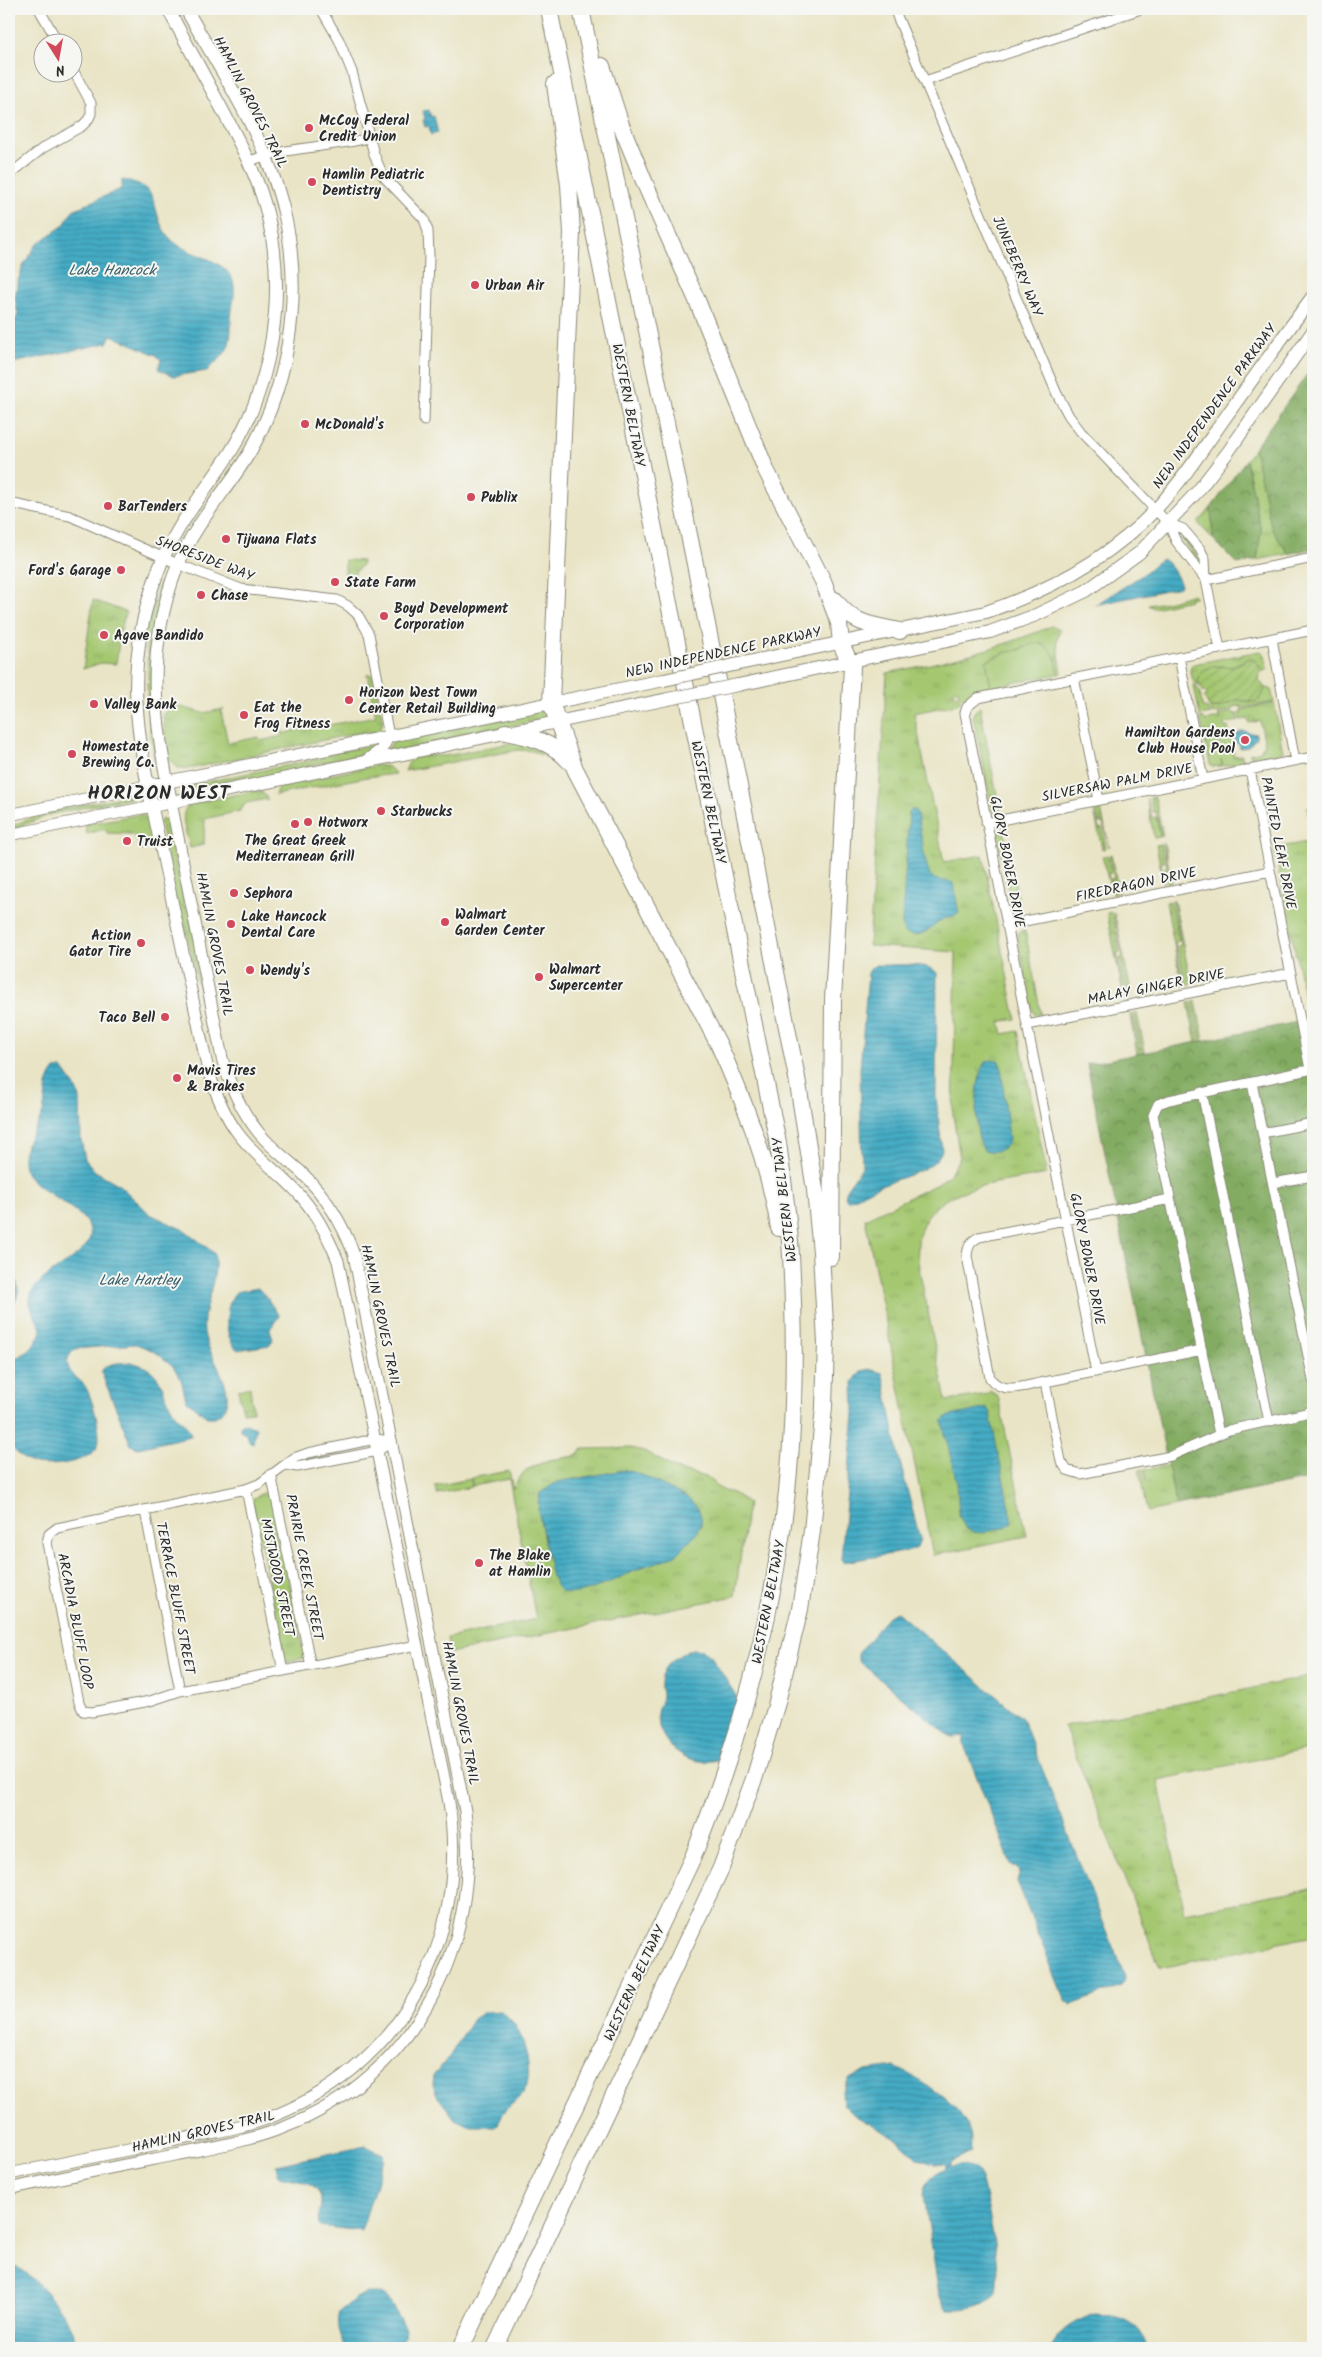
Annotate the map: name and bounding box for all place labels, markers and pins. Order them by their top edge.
place label: McCoy Federal Credit Union [319,110,409,148]
marker: McCoy Federal Credit Union [303,122,315,134]
place label: Hamlin Pediatric Dentistry [322,164,425,202]
marker: Hamlin Pediatric Dentistry [306,176,318,188]
place label: Urban Air [485,275,545,297]
marker: Urban Air [469,279,481,291]
place label: McDonald's [315,414,384,436]
marker: McDonald's [299,418,311,430]
place label: Publix [481,487,518,509]
marker: Publix [465,491,477,503]
place label: BarTenders [118,496,188,518]
marker: BarTenders [102,500,114,512]
place label: Tijuana Flats [236,529,317,551]
marker: Tijuana Flats [220,533,232,545]
place label: Ford's Garage [28,560,111,582]
marker: Ford's Garage [115,564,127,576]
place label: State Farm [345,572,417,594]
marker: State Farm [329,576,341,588]
place label: Chase [211,585,248,607]
marker: Chase [195,589,207,601]
place label: Boyd Development Corporation [394,598,509,636]
marker: Boyd Development Corporation [378,610,390,622]
place label: Agave Bandido [114,625,204,647]
marker: Agave Bandido [98,629,110,641]
place label: Horizon West Town Center Retail Building [359,682,496,720]
place label: Valley Bank [104,694,177,716]
marker: Horizon West Town Center Retail Building [343,694,355,706]
place label: Eat the Frog Fitness [254,697,331,735]
marker: Valley Bank [88,698,100,710]
marker: Eat the Frog Fitness [238,709,250,721]
place label: Hamilton Gardens Club House Pool [1125,722,1235,760]
marker: Hamilton Gardens Club House Pool [1239,734,1251,746]
place label: Homestate Brewing Co. [82,736,154,774]
marker: Homestate Brewing Co. [66,748,78,760]
place label: Starbucks [391,801,453,823]
marker: Starbucks [375,805,387,817]
place label: Hotworx [318,812,368,834]
marker: Hotworx [302,816,314,828]
marker: The Great Greek Mediterranean Grill [289,818,301,830]
place label: The Great Greek Mediterranean Grill [236,830,354,868]
place label: Truist [137,831,174,853]
marker: Truist [121,835,133,847]
place label: Sephora [244,883,293,905]
marker: Sephora [228,887,240,899]
place label: Walmart Garden Center [455,904,545,942]
place label: Lake Hancock Dental Care [241,906,327,944]
marker: Walmart Garden Center [439,916,451,928]
marker: Lake Hancock Dental Care [225,918,237,930]
place label: Action Gator Tire [69,925,131,963]
marker: Action Gator Tire [135,937,147,949]
place label: Walmart Supercenter [549,959,624,997]
place label: Wendy's [260,960,310,982]
marker: Wendy's [244,964,256,976]
marker: Walmart Supercenter [533,971,545,983]
place label: Taco Bell [99,1007,155,1029]
marker: Taco Bell [159,1011,171,1023]
place label: Mavis Tires & Brakes [187,1060,256,1098]
marker: Mavis Tires & Brakes [171,1072,183,1084]
place label: The Blake at Hamlin [489,1545,551,1583]
marker: The Blake at Hamlin [473,1557,485,1569]

